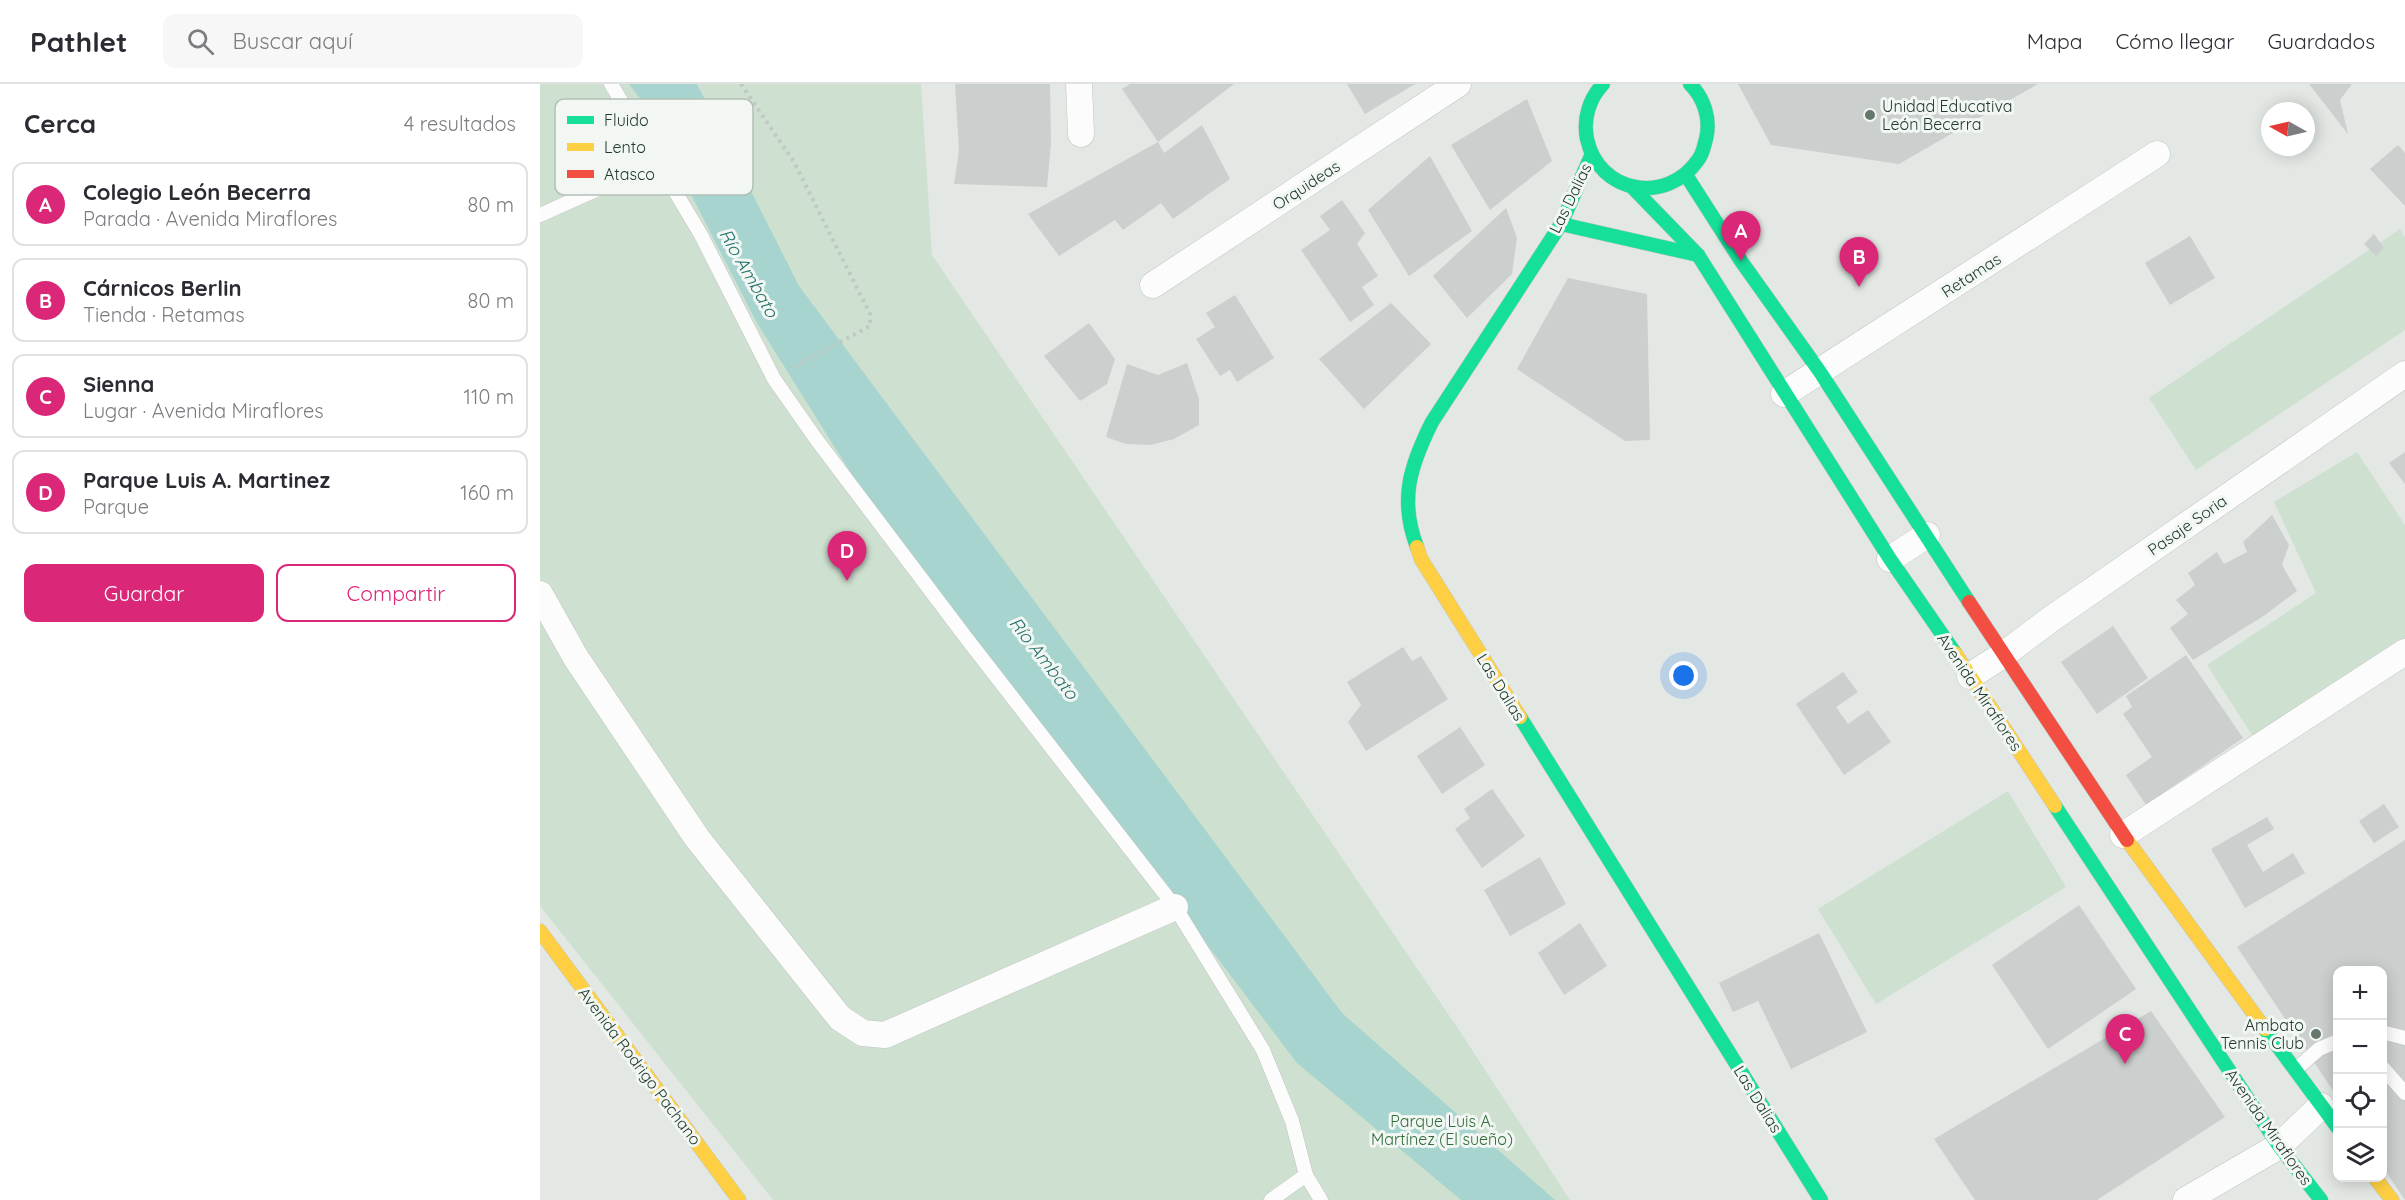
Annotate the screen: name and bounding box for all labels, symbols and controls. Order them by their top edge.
search box [163,14,583,68]
text: Pathlet [30,24,127,59]
icon: search [184,25,217,58]
text: Buscar aquí [232,27,353,55]
text: Mapa [2027,28,2082,54]
text: Cómo llegar [2115,28,2234,54]
text: Guardados [2267,28,2375,54]
place label: Unidad Educativa León Becerra [1882,96,2013,134]
legend [555,99,753,195]
north arrow [2261,102,2315,156]
text: Cerca [24,107,96,140]
marker: Unidad Educativa León Becerra [1863,108,1877,122]
text: Fluido [604,110,649,130]
text: 4 resultados [404,111,516,136]
text: Lento [604,137,646,157]
street label: Orquideas [1269,156,1343,214]
street label: Las Dalias [1544,160,1596,236]
text: Atasco [604,164,655,184]
text: Colegio León Becerra [83,178,311,206]
text: A [39,192,52,217]
text: 80 m [468,192,514,217]
text: Parada · Avenida Miraflores [83,206,337,231]
pin: A [1722,212,1760,261]
water label: Río Ambato [714,225,784,322]
pin: B [1840,238,1878,287]
street label: Retamas [1938,248,2004,302]
text: Cárnicos Berlin [83,274,242,302]
text: B [39,288,52,313]
text: 80 m [468,288,514,313]
text: Tienda · Retamas [83,302,245,327]
text: Sienna [83,370,154,398]
text: C [39,384,52,409]
text: 110 m [464,384,514,409]
text: Lugar · Avenida Miraflores [83,398,324,423]
text: Parque Luis A. Martinez [83,466,330,494]
text: D [38,480,53,505]
text: 160 m [460,480,514,505]
street label: Pasaje Soria [2144,490,2230,560]
text: Parque [83,494,149,519]
pin: D [828,532,866,581]
button: Guardar [24,564,264,622]
button: Compartir [276,564,516,622]
water label: Río Ambato [1005,612,1084,705]
street label: Avenida Miraflores [1933,629,2027,755]
street label: Las Dalias [1472,650,1530,724]
your location [1669,661,1698,690]
map controls [2333,966,2387,1182]
button: + [2333,966,2387,1020]
street label: Avenida Rodrigo Pachano [574,983,706,1149]
pin: C [2106,1014,2144,1064]
place label: Ambato Tennis Club [2221,1015,2304,1053]
button: − [2333,1020,2387,1074]
marker: Ambato Tennis Club [2309,1027,2323,1041]
street label: Las Dalias [1729,1062,1787,1136]
street label: Avenida Miraflores [2221,1065,2317,1189]
button: locate [2333,1074,2387,1128]
park label: Parque Luis A. Martínez (El sueño) [1371,1111,1513,1149]
button: layers [2333,1128,2387,1182]

